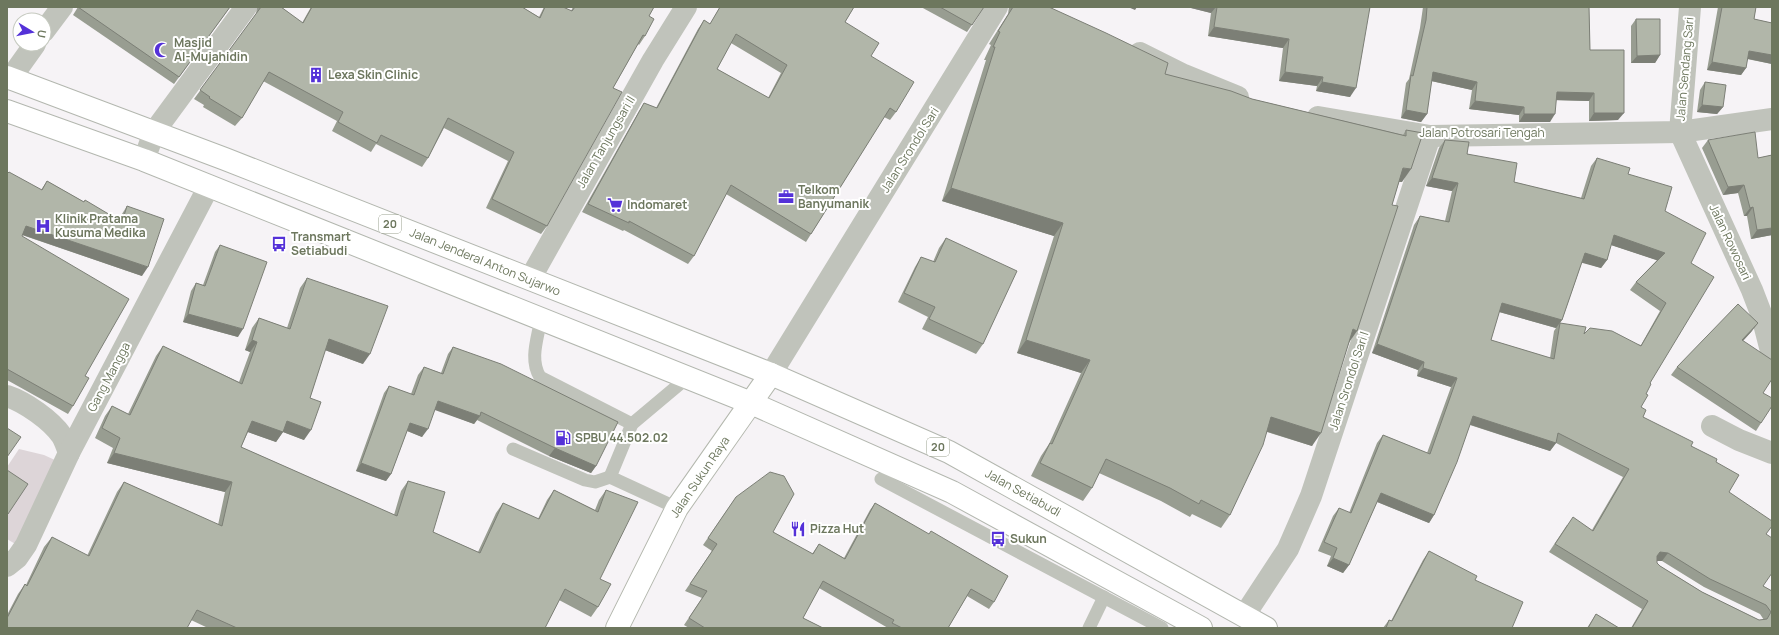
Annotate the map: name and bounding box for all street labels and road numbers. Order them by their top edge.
street label: Jalan Sendang Sari [1671,16,1698,122]
street label: Jalan Tanjungsari II [572,93,639,191]
street label: Jalan Srondol Sari [877,104,943,196]
street label: Jalan Potrosari Tengah [1419,124,1545,141]
street label: Jalan Rowosari [1705,201,1755,282]
road number: 20 [379,215,401,233]
street label: Jalan Jenderal Anton Sujarwo [407,223,563,300]
street label: Jalan Srondol Sari I [1325,329,1372,432]
street label: Gang Mangga [83,339,134,415]
street label: Jalan Sukun Raya [666,433,733,521]
road number: 20 [927,438,949,456]
street label: Jalan Setiabudi [982,465,1064,520]

